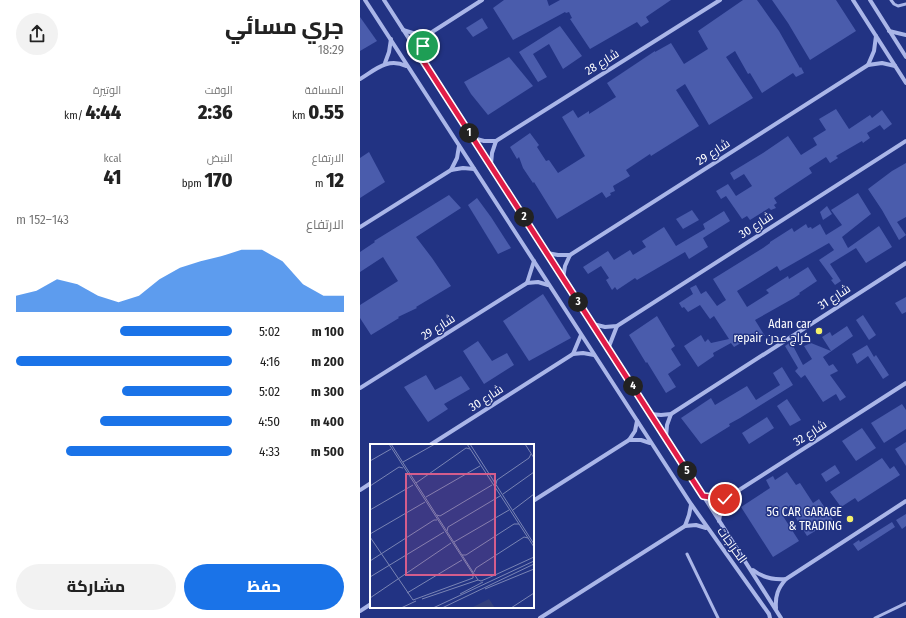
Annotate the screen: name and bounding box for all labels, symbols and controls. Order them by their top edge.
button: share [16,13,58,55]
text: جري مسائي [225,13,344,40]
pin [406,29,440,63]
icon: arrive [412,35,434,57]
text: 18:29 [318,42,344,57]
street label: شارع 28 [582,46,622,79]
text: الوتيرة [93,84,121,97]
text: الوقت [205,84,233,97]
text: المسافة [305,84,344,97]
text: 4:44 [85,100,121,124]
text: 2:36 [198,100,233,124]
text: 0.55 [308,100,344,124]
text: /km [64,109,85,122]
text: km [292,109,308,122]
pin: 1 [459,123,479,143]
text: 1 [467,126,471,139]
street label: شارع 29 [694,136,733,169]
text: kcal [104,152,121,165]
text: النبض [207,152,233,165]
text: الارتفاع [312,152,344,165]
text: 41 [104,165,121,189]
text: 170 [204,168,233,192]
text: 12 [326,168,344,192]
text: bpm [182,177,204,190]
text: m [315,177,326,190]
pin: 2 [514,207,534,227]
street label: شارع 30 [736,209,776,242]
text: 2 [521,210,527,223]
text: 143–152 m [16,212,69,227]
text: الارتفاع [306,217,344,232]
street label: شارع 31 [815,281,853,313]
pin: 3 [568,292,588,312]
text: 3 [575,295,581,308]
street label: شارع 29 [419,311,458,344]
place label: Adan car repair كراج عدن [733,317,812,346]
text: 5:02 [259,324,280,339]
text: 100 m [312,324,344,339]
marker: Adan car repair كراج عدن [814,326,824,336]
text: 4:16 [260,354,280,369]
text: 200 m [311,354,344,369]
pin: 4 [623,376,643,396]
text: 4 [630,379,636,392]
street label: شارع 30 [466,382,506,415]
text: 5:02 [259,384,280,399]
text: 300 m [311,384,344,399]
text: 4:50 [258,414,280,429]
text: 400 m [310,414,344,429]
street label: شارع 32 [791,417,830,450]
text: 4:33 [259,444,280,459]
text: 500 m [311,444,344,459]
inset map [370,444,534,608]
pin: 5 [677,461,697,481]
text: 5 [684,464,690,477]
pin [708,482,742,516]
icon: check [714,488,736,510]
place label: 5G CAR GARAGE & TRADING [767,505,842,533]
marker: 5G CAR GARAGE & TRADING [845,514,855,524]
street label: الكراجات [714,524,750,566]
button: مشاركة [16,564,176,610]
button: حفظ [184,564,344,610]

